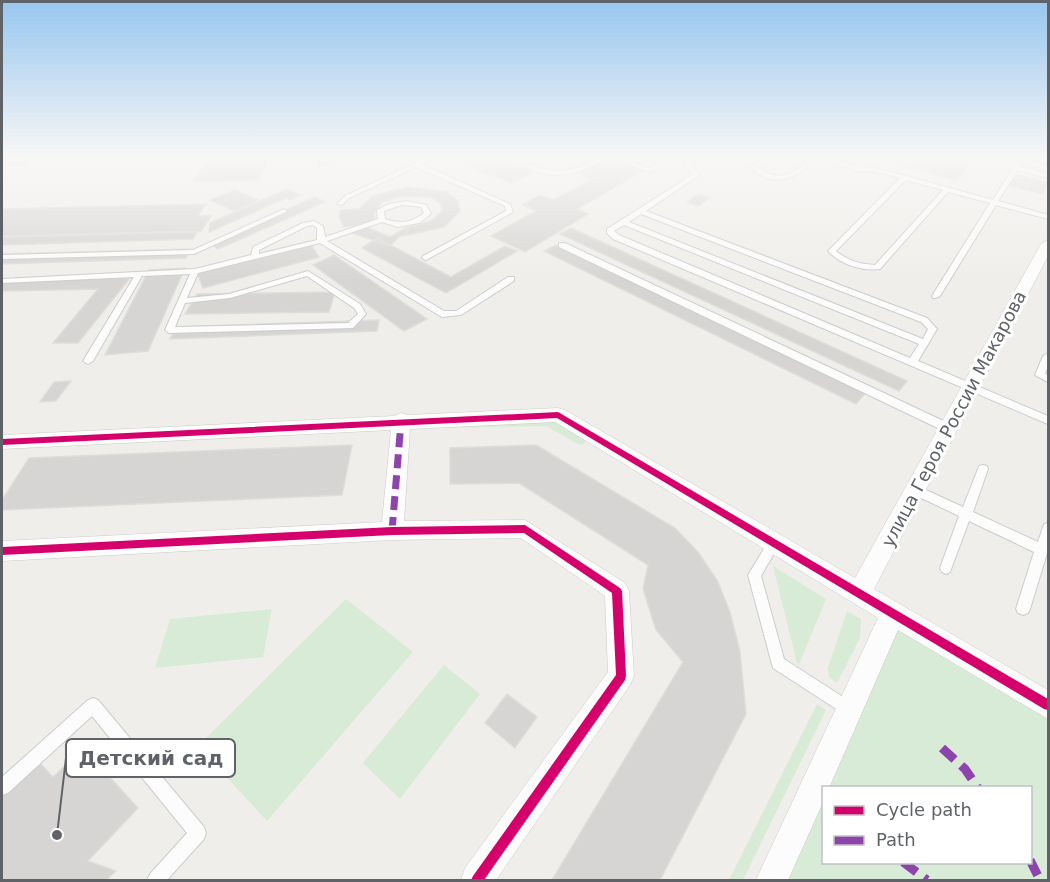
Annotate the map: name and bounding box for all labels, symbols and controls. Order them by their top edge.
street label: улица Героя России Макарова [877,287,1030,550]
callout: Детский сад [66,739,235,777]
text: Детский сад [79,746,223,770]
legend [822,786,1032,864]
text: Cycle path [876,799,972,820]
text: Path [876,829,916,850]

